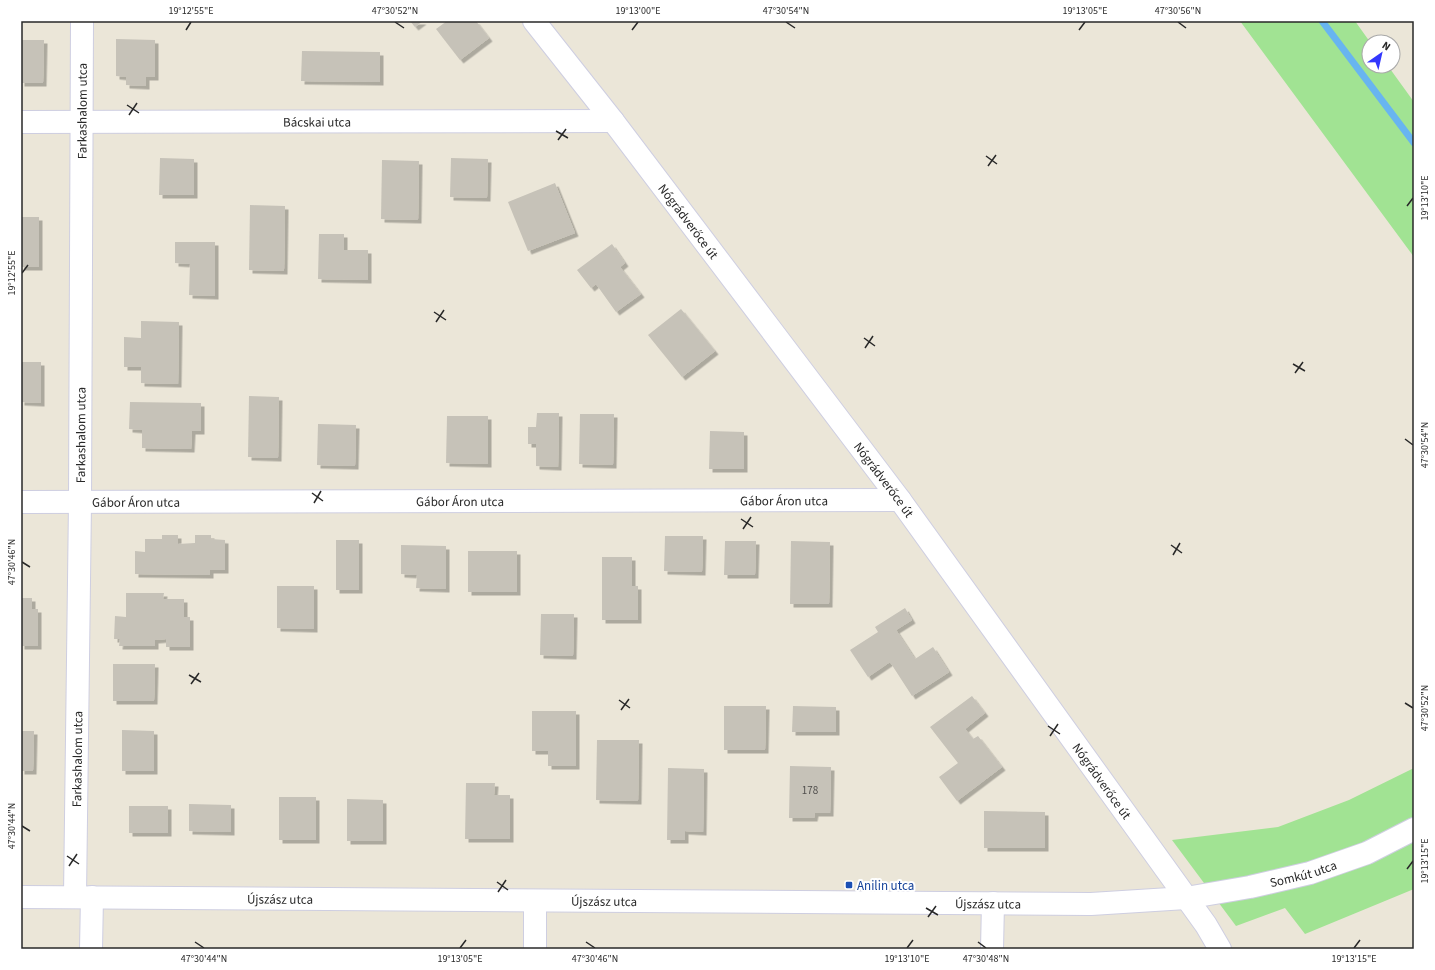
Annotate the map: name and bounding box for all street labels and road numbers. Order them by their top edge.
street label: Farkashalom utca [73,63,92,159]
street label: Bácskai utca [283,113,351,132]
street label: Nógrádverőce út [654,180,723,264]
street label: Farkashalom utca [72,387,90,483]
street label: Nógrádverőce út [849,439,918,522]
street label: Gábor Áron utca [740,492,828,510]
street label: Gábor Áron utca [416,493,504,511]
street label: Gábor Áron utca [92,494,180,512]
street label: Farkashalom utca [68,711,87,807]
street label: Nógrádverőce út [1068,740,1135,824]
street label: Somkút utca [1268,856,1339,892]
street label: Újszász utca [247,890,313,909]
street label: Újszász utca [571,893,637,911]
street label: Újszász utca [955,895,1021,914]

